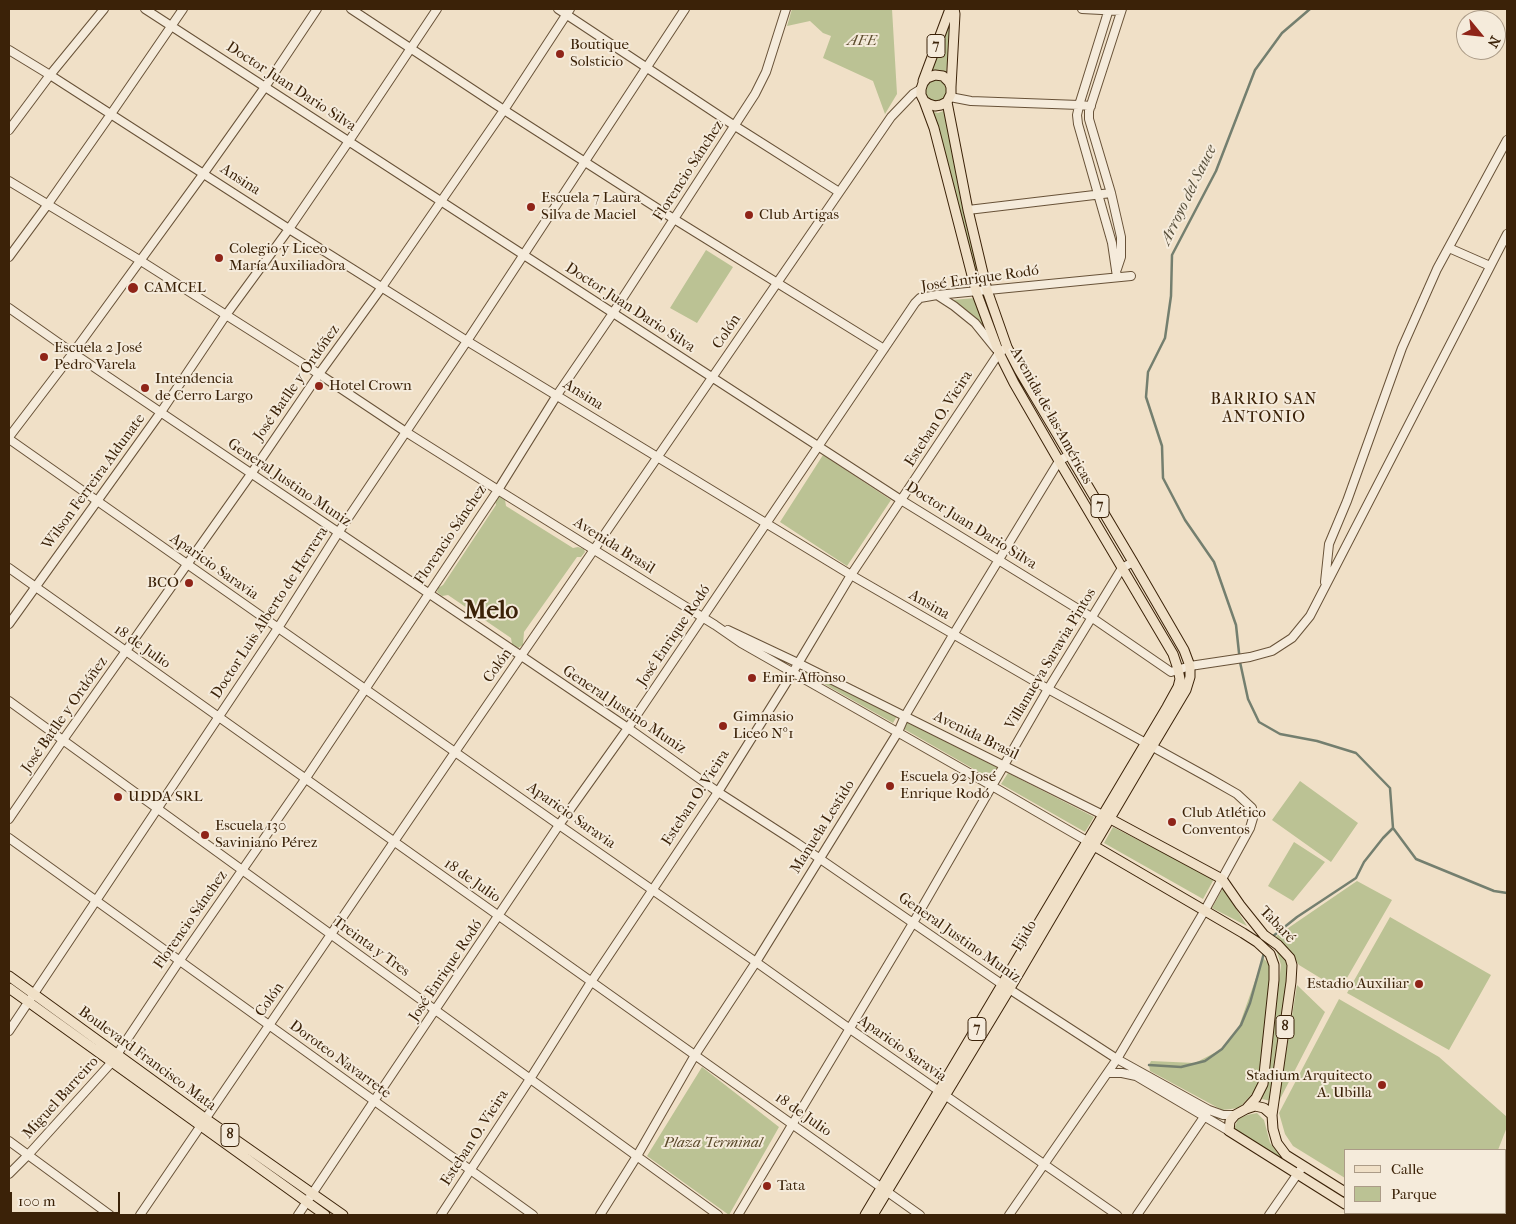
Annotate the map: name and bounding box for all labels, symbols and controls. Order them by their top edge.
north arrow [1456,10,1506,60]
park label: AFE [847,32,877,50]
text: N [1484,33,1504,50]
road number: 7 [927,34,945,58]
place label: Boutique Solsticio [570,36,629,71]
street label: Doctor Juan Dario Silva [223,38,359,136]
marker: Boutique Solsticio [554,48,566,60]
street label: Florencio Sánchez [650,117,728,225]
water label: Arroyo del Sauce [1157,142,1221,248]
street label: Ansina [217,160,263,200]
place label: Escuela 7 Laura Silva de Maciel [541,189,641,224]
marker: Escuela 7 Laura Silva de Maciel [525,201,537,213]
place label: Club Artigas [759,206,839,224]
marker: Club Artigas [743,209,755,221]
place label: Colegio y Liceo María Auxiliadora [229,240,345,275]
marker: Colegio y Liceo María Auxiliadora [213,252,225,264]
street label: Doctor Juan Dario Silva [562,259,698,357]
street label: José Enrique Rodó [920,262,1040,296]
place label: CAMCEL [144,279,206,297]
marker: CAMCEL [126,281,140,295]
street label: Colón [709,311,745,353]
street label: José Batlle y Ordóñez [250,321,344,445]
place label: Escuela 2 José Pedro Varela [54,339,142,374]
street label: Avenida de las Américas [1006,345,1096,487]
marker: Escuela 2 José Pedro Varela [38,351,50,363]
street label: Esteban O. Vieira [901,368,977,470]
place label: Intendencia de Cerro Largo [155,370,253,405]
street label: Ansina [560,376,606,414]
place label: Hotel Crown [329,377,412,395]
marker: Hotel Crown [313,380,325,392]
marker: Intendencia de Cerro Largo [139,382,151,394]
district label: BARRIO SAN ANTONIO [1209,390,1319,428]
street label: Wilson Ferreira Aldunate [39,411,149,553]
street label: General Justino Muniz [224,435,354,531]
street label: Doctor Juan Dario Silva [902,478,1040,574]
street label: Florencio Sánchez [411,482,491,588]
road number: 7 [1091,494,1109,518]
street label: Avenida Brasil [570,514,658,578]
street label: Doctor Luis Alberto de Herrera [207,523,333,703]
street label: Aparicio Saravia [166,530,262,604]
place label: BCO [147,574,179,592]
marker: BCO [183,577,195,589]
street label: José Enrique Rodó [633,582,715,690]
street label: Villanueva Saravia Pintos [1002,585,1100,733]
street label: Ansina [905,586,953,624]
district label: Melo [464,597,518,627]
street label: 18 de Julio [110,621,174,673]
street label: Colón [480,645,516,687]
street label: José Batlle y Ordóñez [18,653,112,777]
street label: General Justino Muniz [559,662,689,758]
place label: Emir Affonso [762,669,846,687]
marker: Emir Affonso [746,672,758,684]
place label: Gimnasio Liceo Nº1 [733,708,794,743]
street label: Avenida Brasil [930,708,1022,764]
marker: Gimnasio Liceo Nº1 [717,720,729,732]
street label: Esteban O. Vieira [658,747,734,849]
place label: Escuela 92 José Enrique Rodó [900,768,996,803]
street label: Manuela Lestido [787,777,859,877]
street label: Aparicio Saravia [523,779,619,853]
marker: Escuela 92 José Enrique Rodó [884,780,896,792]
place label: UDDA SRL [128,788,203,806]
marker: UDDA SRL [112,791,124,803]
place label: Club Atlético Conventos [1182,804,1266,839]
marker: Club Atlético Conventos [1166,816,1178,828]
place label: Escuela 130 Saviniano Pérez [215,817,317,852]
marker: Escuela 130 Saviniano Pérez [199,829,211,841]
street label: 18 de Julio [440,855,504,907]
street label: Florencio Sánchez [150,867,232,973]
street label: General Justino Muniz [894,889,1024,987]
street label: Tabaré [1255,903,1299,947]
street label: Treinta y Tres [329,913,413,981]
street label: José Enrique Rodó [405,917,487,1025]
street label: Ejido [1009,917,1041,955]
place label: Estadio Auxiliar [1306,975,1409,993]
marker: Estadio Auxiliar [1413,978,1425,990]
street label: Colón [252,979,288,1021]
street label: Boulevard Francisco Mata [75,1003,219,1115]
street label: Aparicio Saravia [854,1012,950,1086]
road number: 8 [1276,1016,1294,1038]
street label: Doroteo Navarrete [286,1017,394,1103]
road number: 7 [968,1018,986,1040]
street label: Miguel Barreiro [19,1053,103,1143]
place label: Stadium Arquitecto A. Ubilla [1246,1067,1372,1102]
marker: Stadium Arquitecto A. Ubilla [1376,1079,1388,1091]
street label: Esteban O. Vieira [437,1087,513,1189]
street label: 18 de Julio [771,1089,835,1141]
road number: 8 [221,1124,239,1146]
park label: Plaza Terminal [664,1134,762,1152]
legend [1344,1149,1506,1214]
text: Calle [1391,1160,1424,1178]
place label: Tata [777,1177,805,1195]
marker: Tata [761,1180,773,1192]
scale bar [12,1182,122,1214]
text: Parque [1391,1185,1437,1203]
text: 100 m [18,1192,56,1210]

